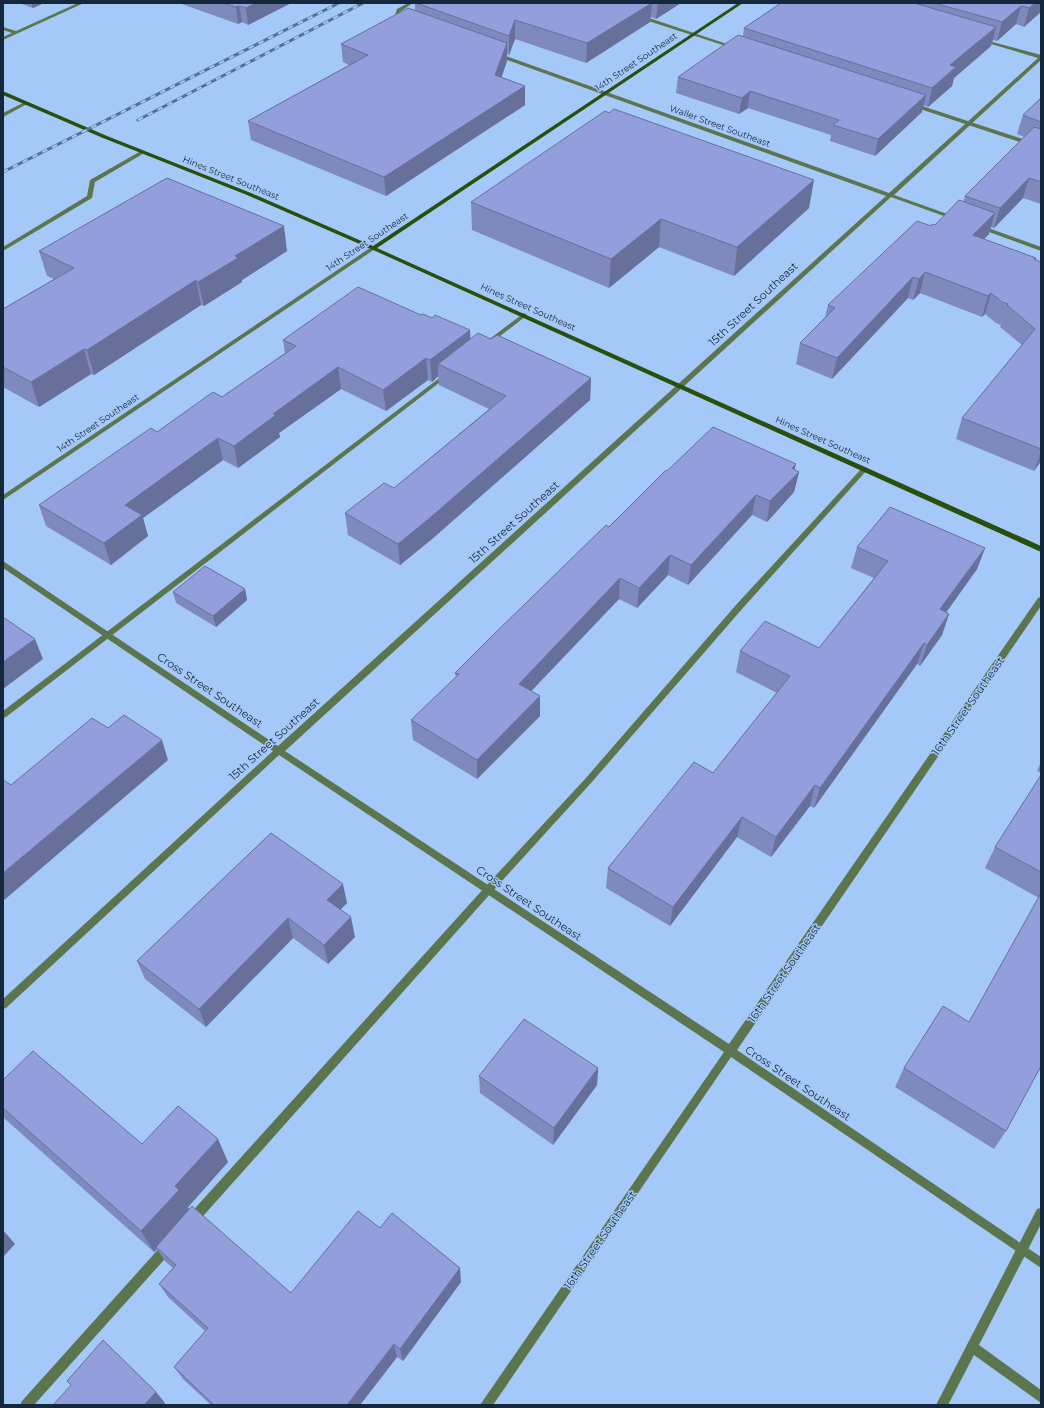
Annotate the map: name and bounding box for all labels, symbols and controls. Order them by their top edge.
street label: 14th Street Southeast [593,30,679,93]
street label: Waller Street Southeast [668,102,772,149]
street label: Hines Street Southeast [181,153,281,202]
street label: 14th Street Southeast [324,210,410,273]
street label: 15th Street Southeast [705,259,801,349]
street label: Hines Street Southeast [479,281,578,333]
street label: 14th Street Southeast [55,391,141,454]
street label: Hines Street Southeast [774,414,873,466]
street label: 15th Street Southeast [466,477,563,566]
street label: Cross Street Southeast [154,649,266,731]
street label: 16th Street Southeast [929,653,1008,758]
street label: 15th Street Southeast [226,694,323,783]
street label: Cross Street Southeast [473,862,585,944]
street label: 16th Street Southeast [745,920,824,1025]
street label: Cross Street Southeast [742,1042,854,1124]
street label: 16th Street Southeast [561,1187,640,1292]

